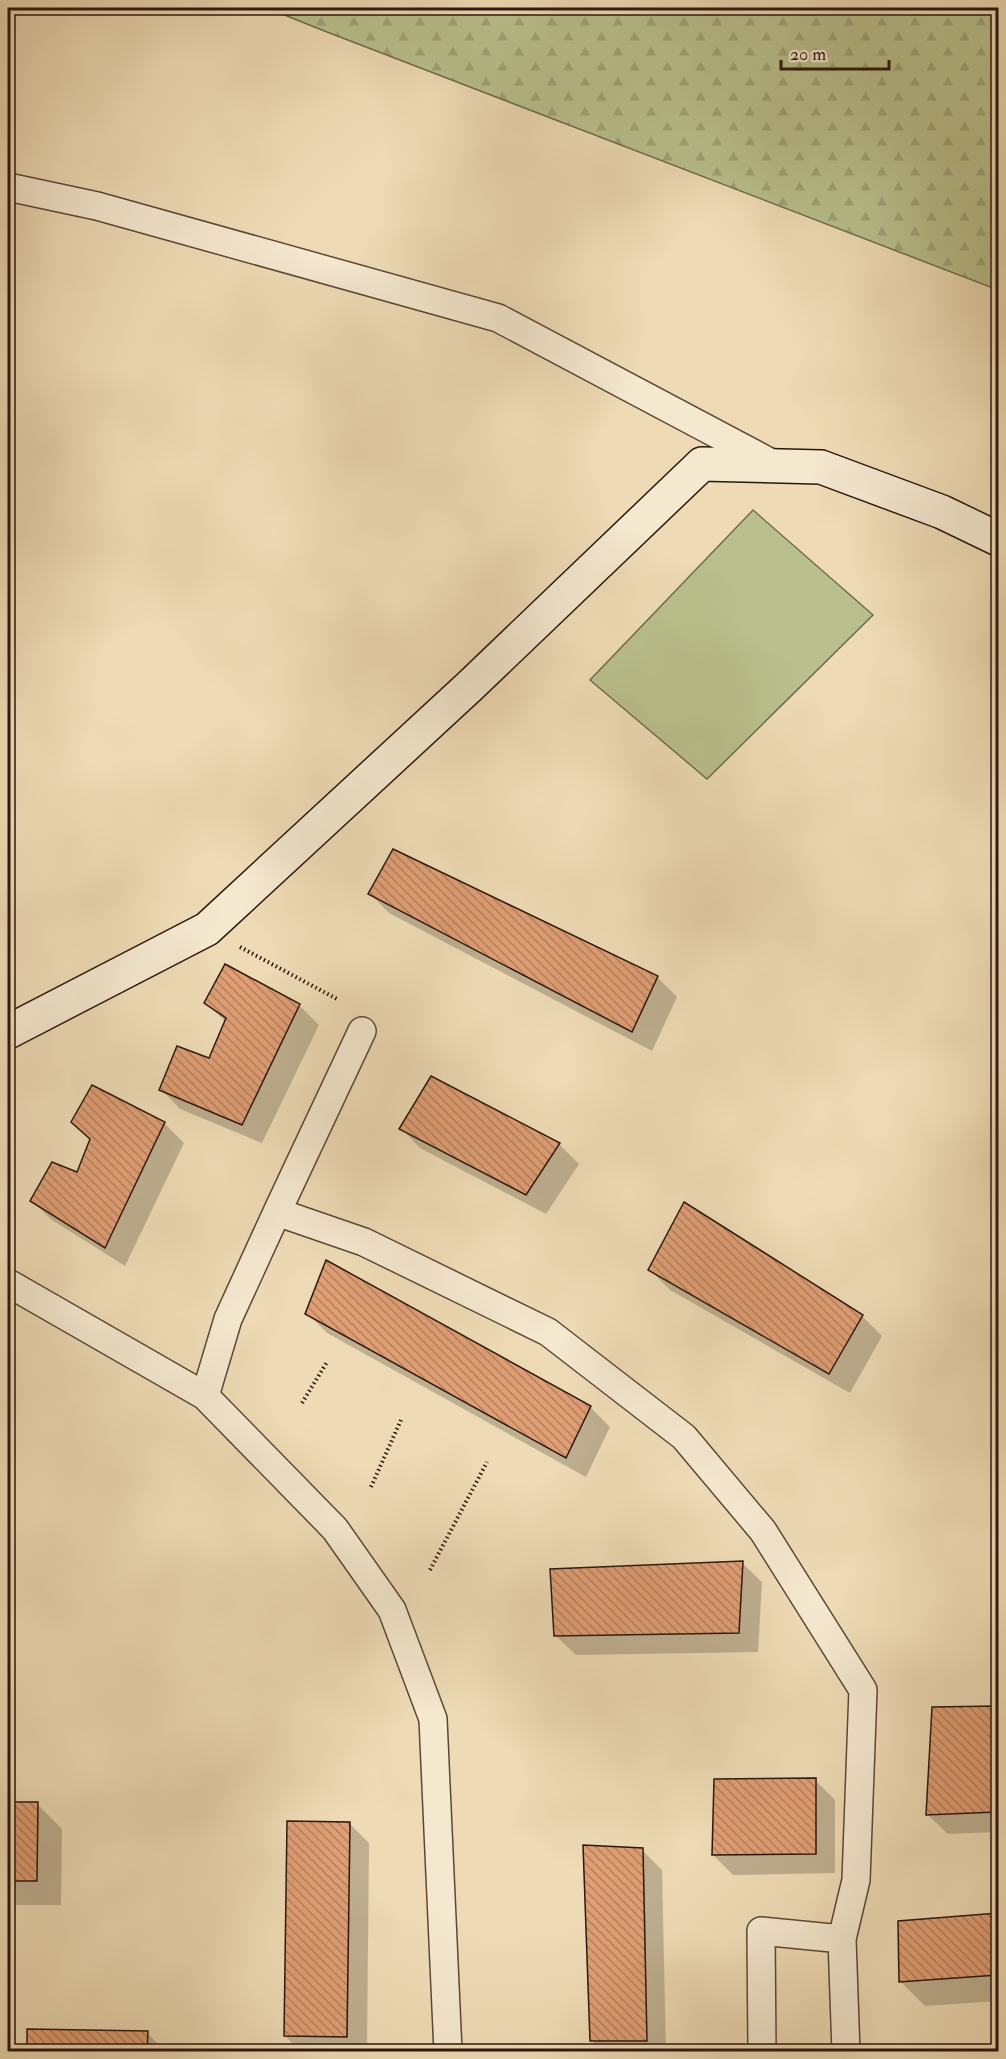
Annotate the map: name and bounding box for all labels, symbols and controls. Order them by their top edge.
scale bar [781,33,889,71]
text: 20 m [790,43,826,66]

